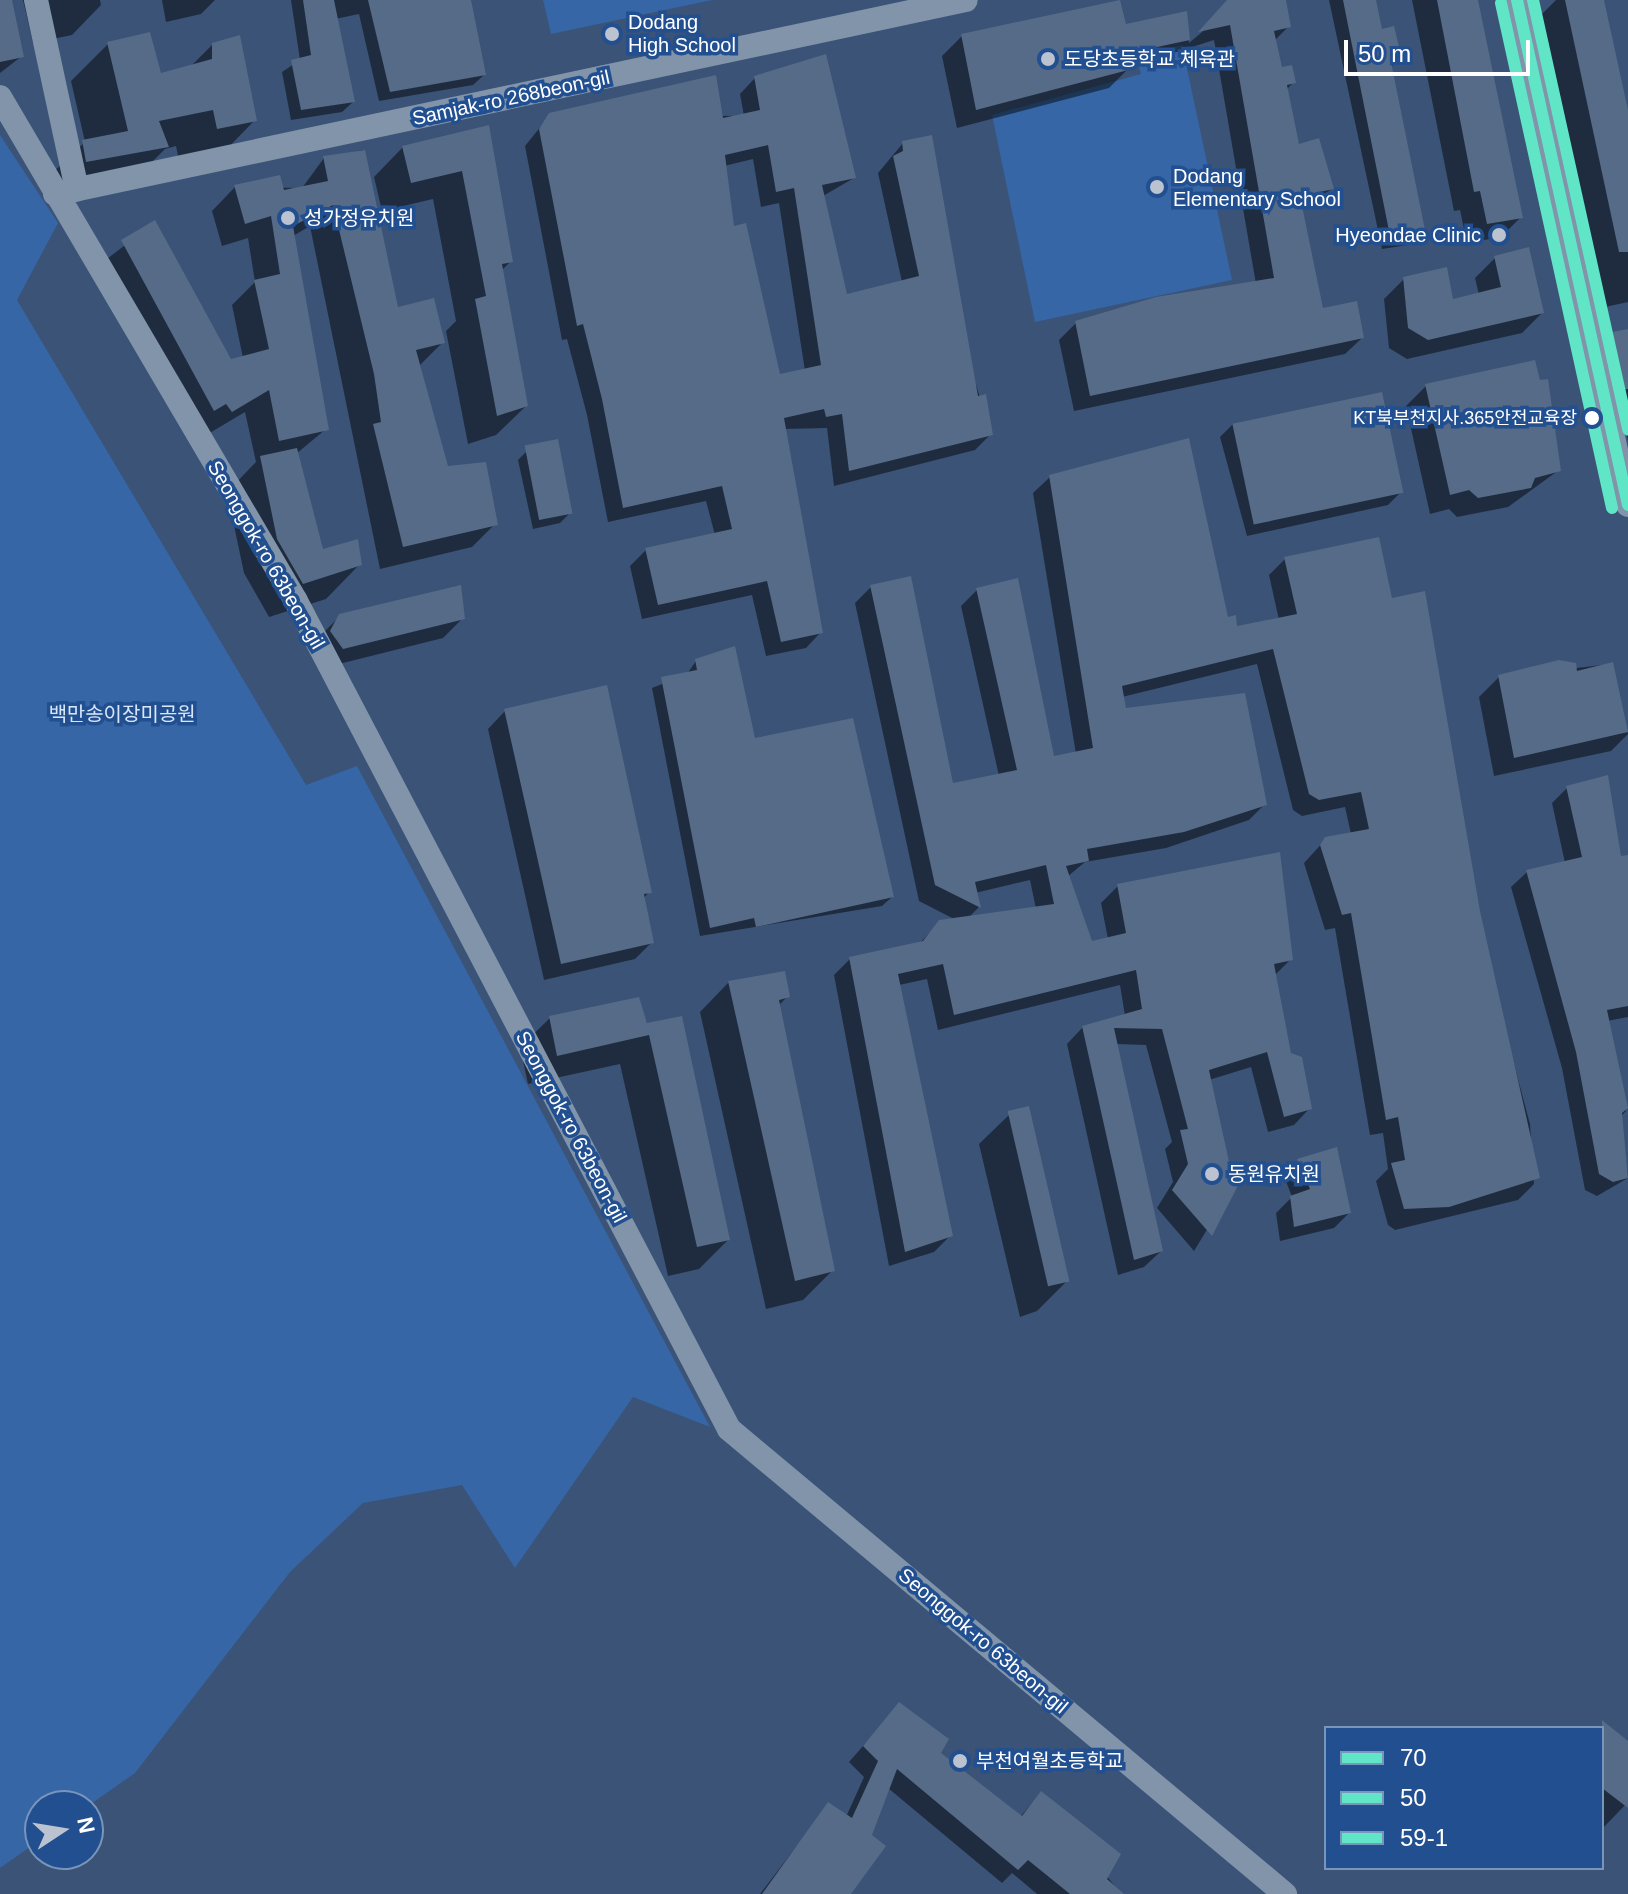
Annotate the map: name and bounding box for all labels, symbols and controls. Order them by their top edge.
place label: Dodang High School [628,10,736,57]
scale bar [1348,24,1534,74]
marker: Dodang High School [603,25,621,43]
text: 50 m [1358,40,1411,67]
place label: 도당초등학교 체육관 [1064,47,1235,71]
marker: 도당초등학교 체육관 [1039,50,1057,68]
street label: Samjak-ro 268beon-gil [410,65,612,131]
place label: Dodang Elementary School [1173,164,1341,211]
marker: Dodang Elementary School [1148,178,1166,196]
place label: 성가정유치원 [304,206,414,230]
marker: 성가정유치원 [279,209,297,227]
place label: Hyeondae Clinic [1335,223,1481,247]
marker: Hyeondae Clinic [1488,224,1510,246]
place label: KT북부천지사.365안전교육장 [1353,407,1577,429]
marker: KT북부천지사.365안전교육장 [1584,410,1600,426]
street label: Seonggok-ro 63beon-gil [202,457,330,653]
park label: 백만송이장미공원 [48,702,196,726]
street label: Seonggok-ro 63beon-gil [510,1027,632,1227]
place label: 동원유치원 [1228,1162,1320,1186]
marker: 동원유치원 [1203,1165,1221,1183]
street label: Seonggok-ro 63beon-gil [894,1563,1072,1719]
legend [1324,1726,1604,1870]
text: 70 [1400,1744,1427,1771]
place label: 부천여월초등학교 [976,1749,1123,1773]
marker: 부천여월초등학교 [951,1752,969,1770]
text: 50 [1400,1784,1427,1811]
north arrow [24,1790,104,1870]
text: N [72,1815,100,1836]
text: 59-1 [1400,1824,1448,1851]

